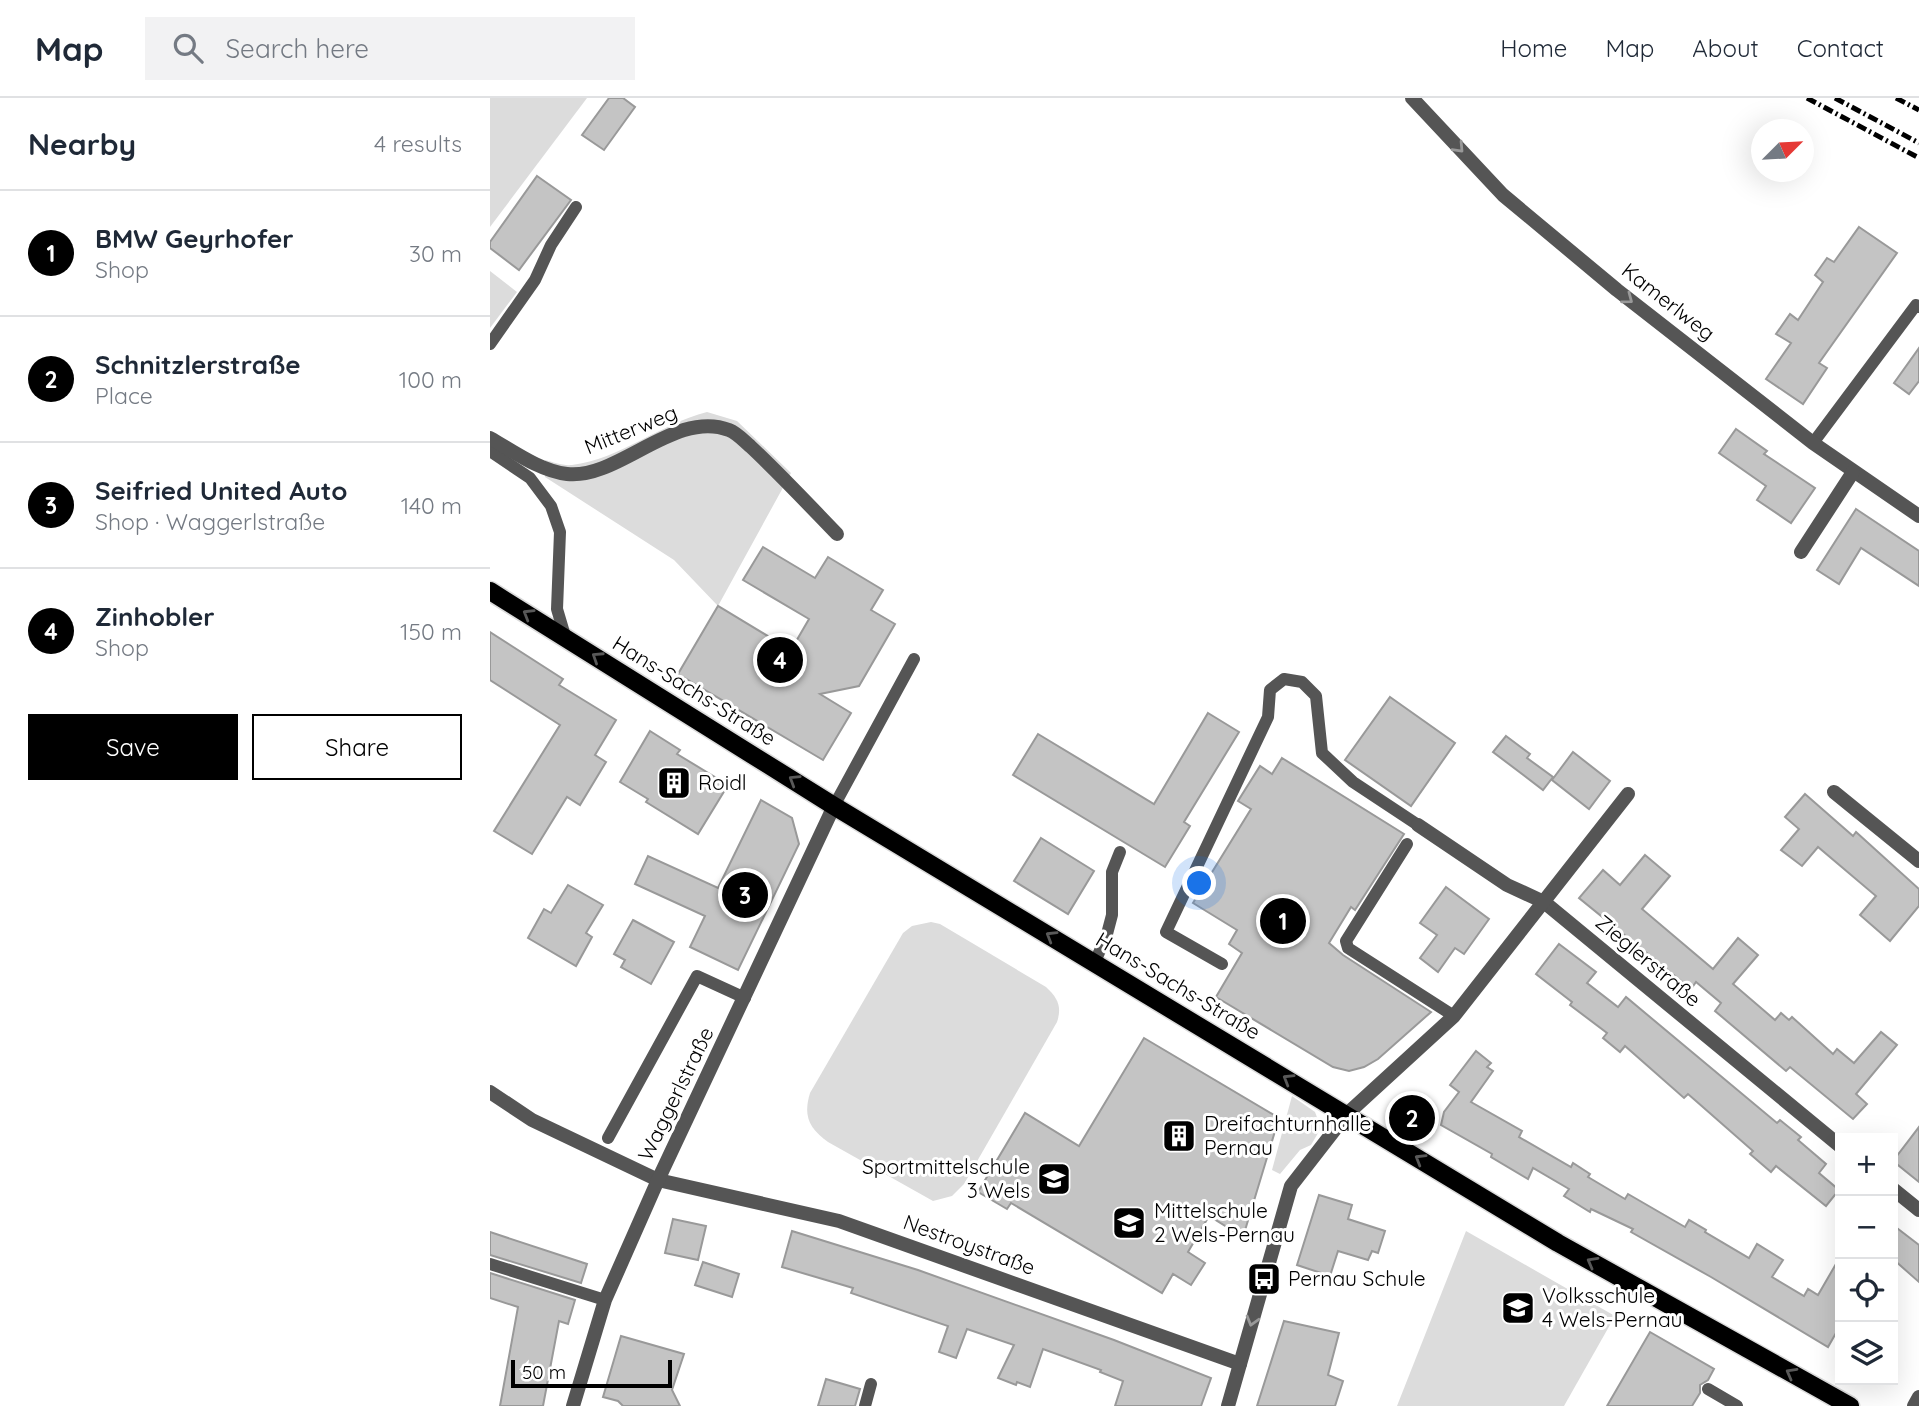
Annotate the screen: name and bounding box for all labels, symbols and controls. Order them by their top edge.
search box [145,17,635,80]
text: Map [35,28,103,69]
icon: search [169,29,207,67]
text: Search here [225,32,369,65]
text: Home [1500,33,1567,63]
text: Map [1605,33,1654,63]
text: About [1692,33,1759,63]
text: Contact [1797,33,1884,63]
north arrow [1751,119,1814,182]
text: Nearby [28,125,136,163]
text: 4 results [374,129,462,158]
one-way arrow [1451,140,1463,153]
text: BMW Geyrhofer [95,222,294,255]
text: 1 [47,239,55,268]
text: 30 m [409,239,462,268]
text: Shop [95,255,149,284]
street label: Kamerlweg [1617,257,1720,346]
one-way arrow [1621,291,1633,303]
text: Schnitzlerstraße [95,348,301,381]
text: 2 [44,365,58,394]
text: 100 m [399,365,462,394]
text: Place [95,381,153,410]
street label: Mitterweg [580,399,681,459]
text: Seifried United Auto [95,474,348,507]
text: 3 [45,491,57,520]
text: 140 m [401,491,462,520]
text: Shop · Waggerlstraße [95,507,325,536]
text: Zinhobler [95,600,215,633]
one-way arrow [522,609,535,622]
text: 4 [44,617,58,646]
text: 150 m [400,617,462,646]
street label: Hans-Sachs-Straße [608,629,781,751]
text: Shop [95,633,149,662]
pin: 4 [757,634,803,686]
one-way arrow [591,652,604,665]
button: Save [28,714,238,780]
button: Share [252,714,462,780]
building icon: Roidl [655,764,693,802]
place label: Roidl [698,769,747,795]
one-way arrow [788,776,801,789]
your location [1182,866,1216,900]
pin: 3 [722,869,768,921]
pin: 1 [1260,895,1306,947]
street label: Zieglerstraße [1591,909,1707,1012]
street label: Hans-Sachs-Straße [1091,926,1266,1045]
one-way arrow [1046,931,1059,944]
street label: Waggerlstraße [632,1022,719,1165]
one-way arrow [1283,1074,1296,1087]
pin: 2 [1389,1092,1435,1144]
place label: Dreifachturnhalle Pernau [1204,1110,1371,1160]
building icon: Dreifachturnhalle Pernau [1160,1117,1198,1155]
map controls [1835,1133,1898,1385]
button: + [1835,1133,1898,1196]
place label: Sportmittelschule 3 Wels [862,1153,1030,1203]
one-way arrow [1415,1154,1428,1167]
school or university icon: Sportmittelschule 3 Wels [1035,1160,1073,1198]
button: − [1835,1196,1898,1259]
place label: Mittelschule 2 Wels-Pernau [1154,1197,1295,1247]
school or university icon: Mittelschule 2 Wels-Pernau [1110,1204,1148,1242]
street label: Nestroystraße [900,1208,1039,1280]
one-way arrow [1587,1257,1599,1270]
button: locate [1835,1259,1898,1322]
bus stop icon: Pernau Schule [1245,1260,1283,1298]
place label: Pernau Schule [1288,1265,1426,1291]
place label: Volksschule 4 Wels-Pernau [1542,1282,1682,1332]
school or university icon: Volksschule 4 Wels-Pernau [1499,1289,1537,1327]
one-way arrow [1246,1315,1261,1327]
button: layers [1835,1322,1898,1385]
scale bar [511,1357,672,1389]
text: 50 m [522,1360,566,1384]
one-way arrow [1785,1368,1798,1381]

